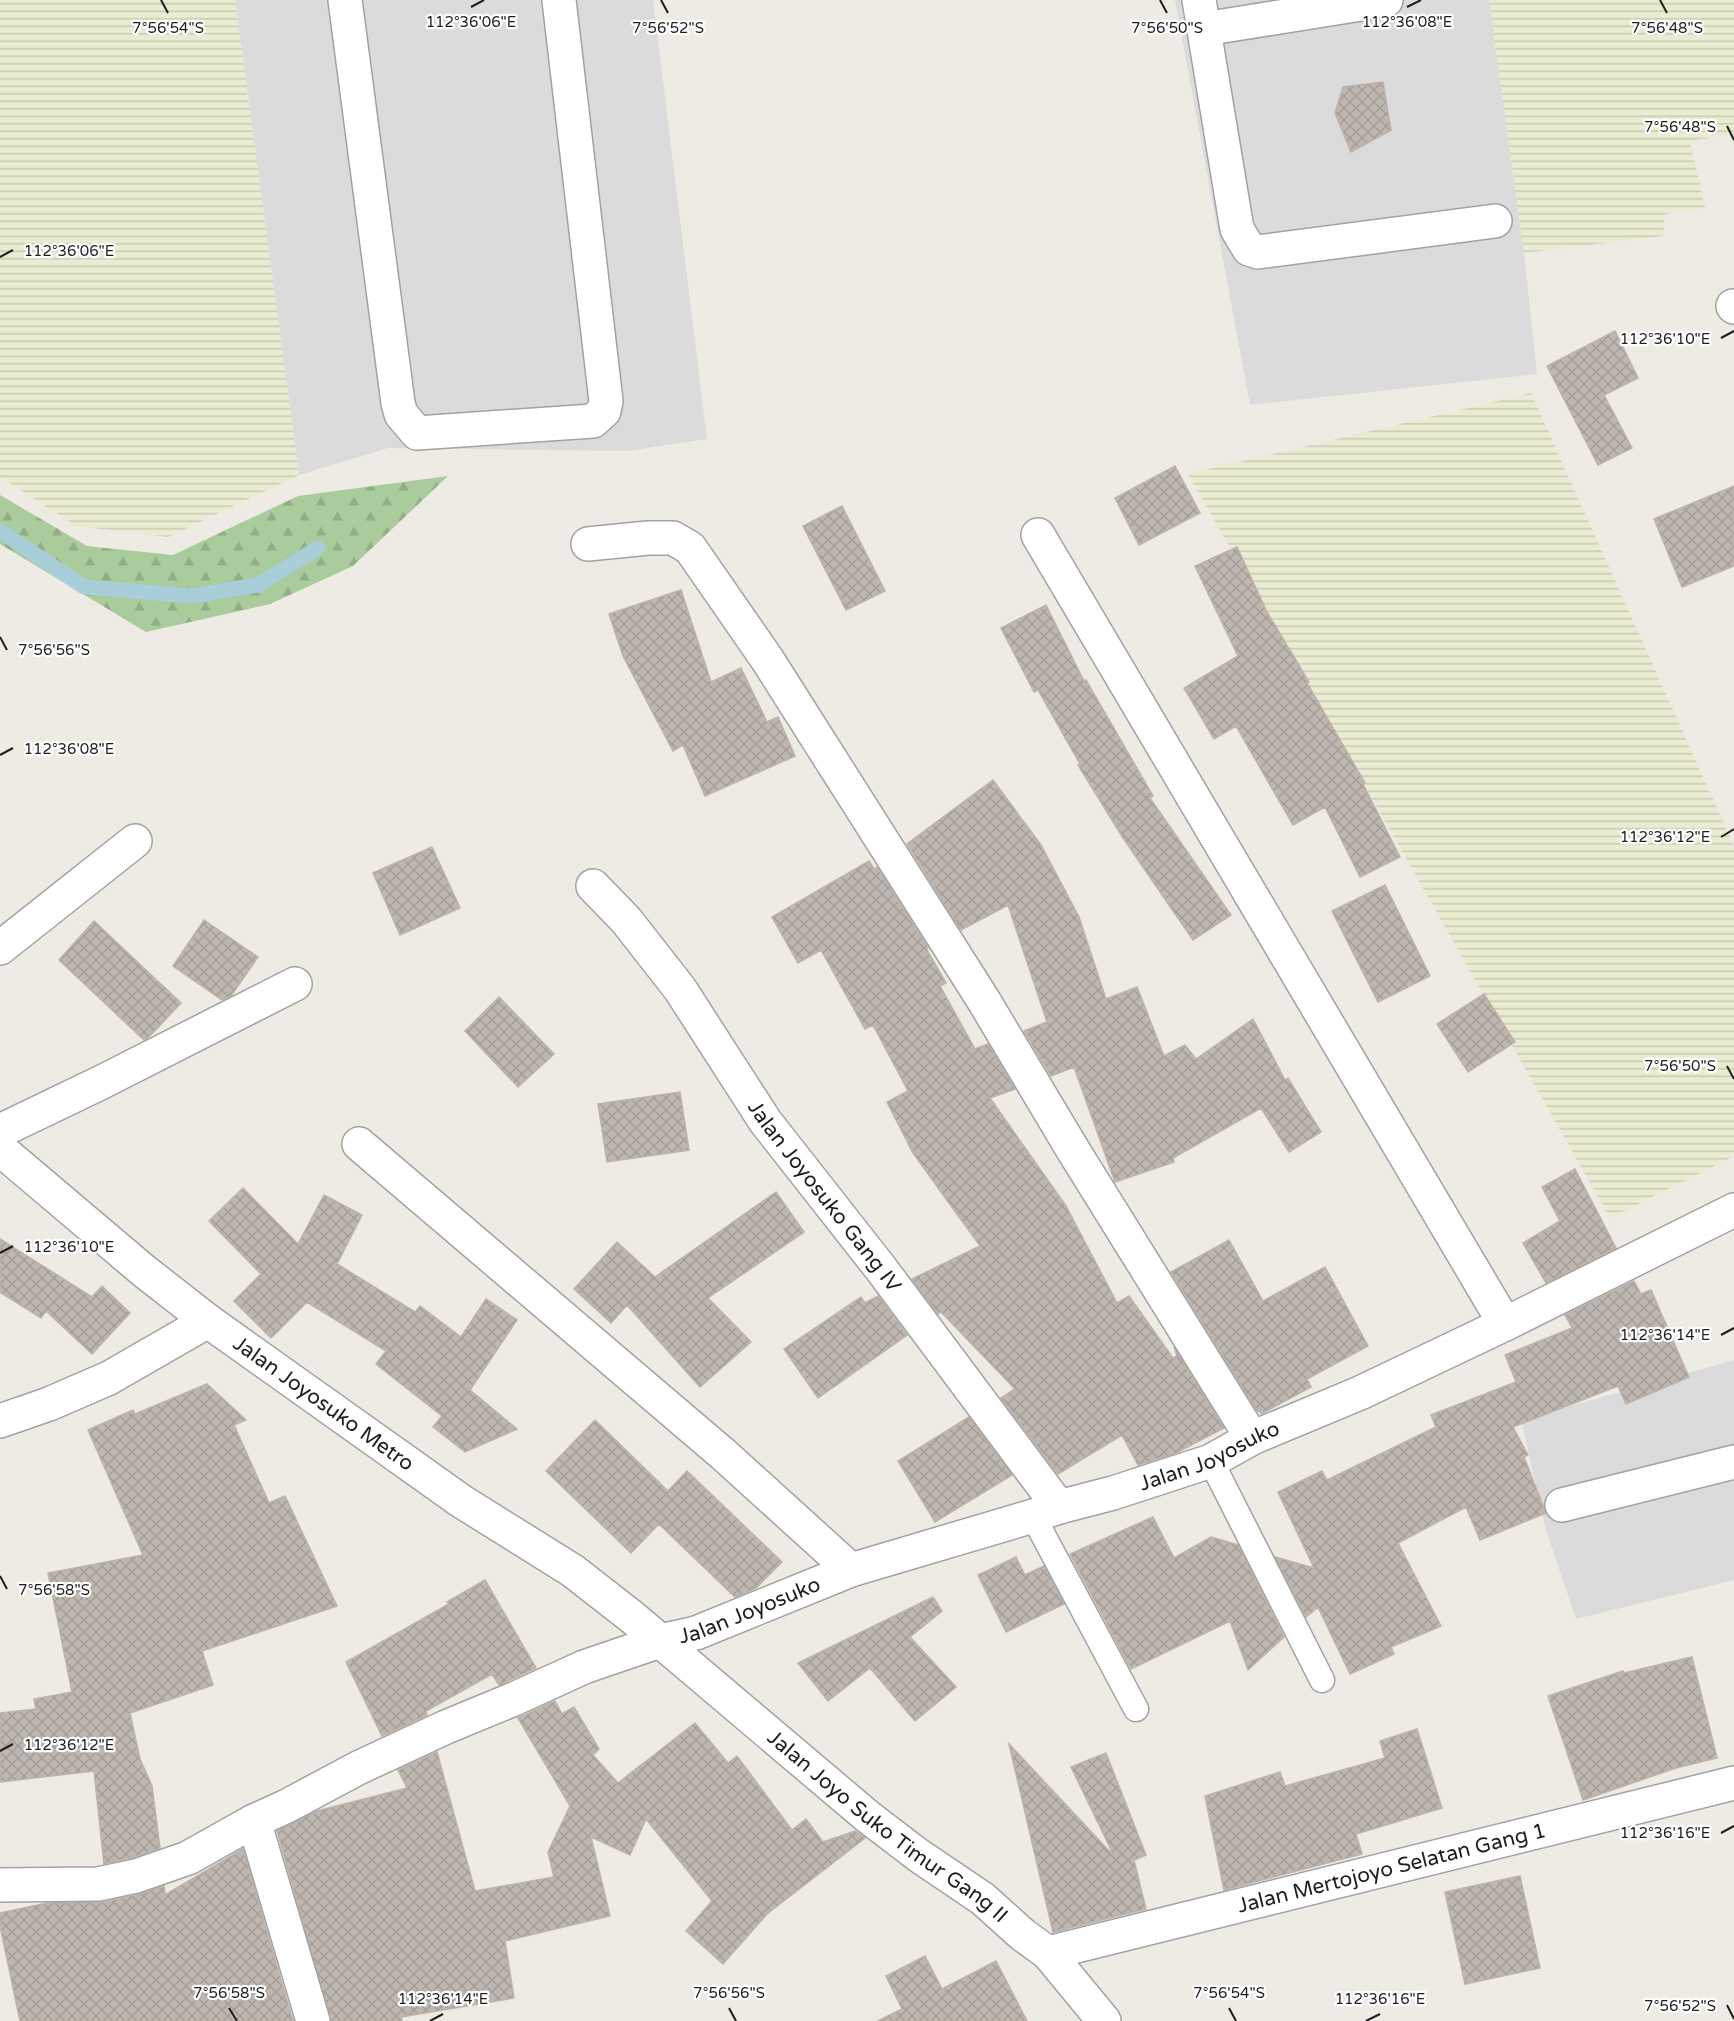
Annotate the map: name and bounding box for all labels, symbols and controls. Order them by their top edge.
text: 112°36'06"E [426,13,516,31]
text: 112°36'08"E [1362,13,1452,31]
text: 7°56'54"S [132,19,204,37]
text: 7°56'52"S [632,19,704,37]
text: 7°56'50"S [1131,19,1203,37]
text: 7°56'48"S [1631,19,1703,37]
text: 7°56'48"S [1644,118,1716,136]
text: 112°36'06"E [24,242,114,260]
text: 112°36'10"E [1620,330,1710,348]
text: 7°56'56"S [18,641,90,659]
text: 112°36'08"E [24,740,114,758]
text: 112°36'12"E [1620,828,1710,846]
text: 7°56'50"S [1644,1057,1716,1075]
street label: Jalan Joyosuko Gang IV [743,1096,907,1297]
text: 112°36'10"E [24,1238,114,1256]
text: 112°36'14"E [1620,1326,1710,1344]
street label: Jalan Joyosuko Metro [228,1331,419,1476]
street label: Jalan Joyosuko [1136,1416,1283,1496]
street label: Jalan Joyosuko [676,1571,824,1649]
text: 7°56'58"S [18,1581,90,1599]
street label: Jalan Joyo Suko Timur Gang II [762,1725,1013,1928]
text: 112°36'12"E [24,1736,114,1754]
street label: Jalan Mertojoyo Selatan Gang 1 [1235,1818,1548,1918]
text: 112°36'16"E [1620,1824,1710,1842]
text: 7°56'58"S [193,1984,265,2002]
text: 7°56'56"S [693,1984,765,2002]
text: 7°56'54"S [1193,1984,1265,2002]
text: 112°36'14"E [398,1990,488,2008]
text: 112°36'16"E [1335,1990,1425,2008]
text: 7°56'52"S [1644,1997,1716,2015]

